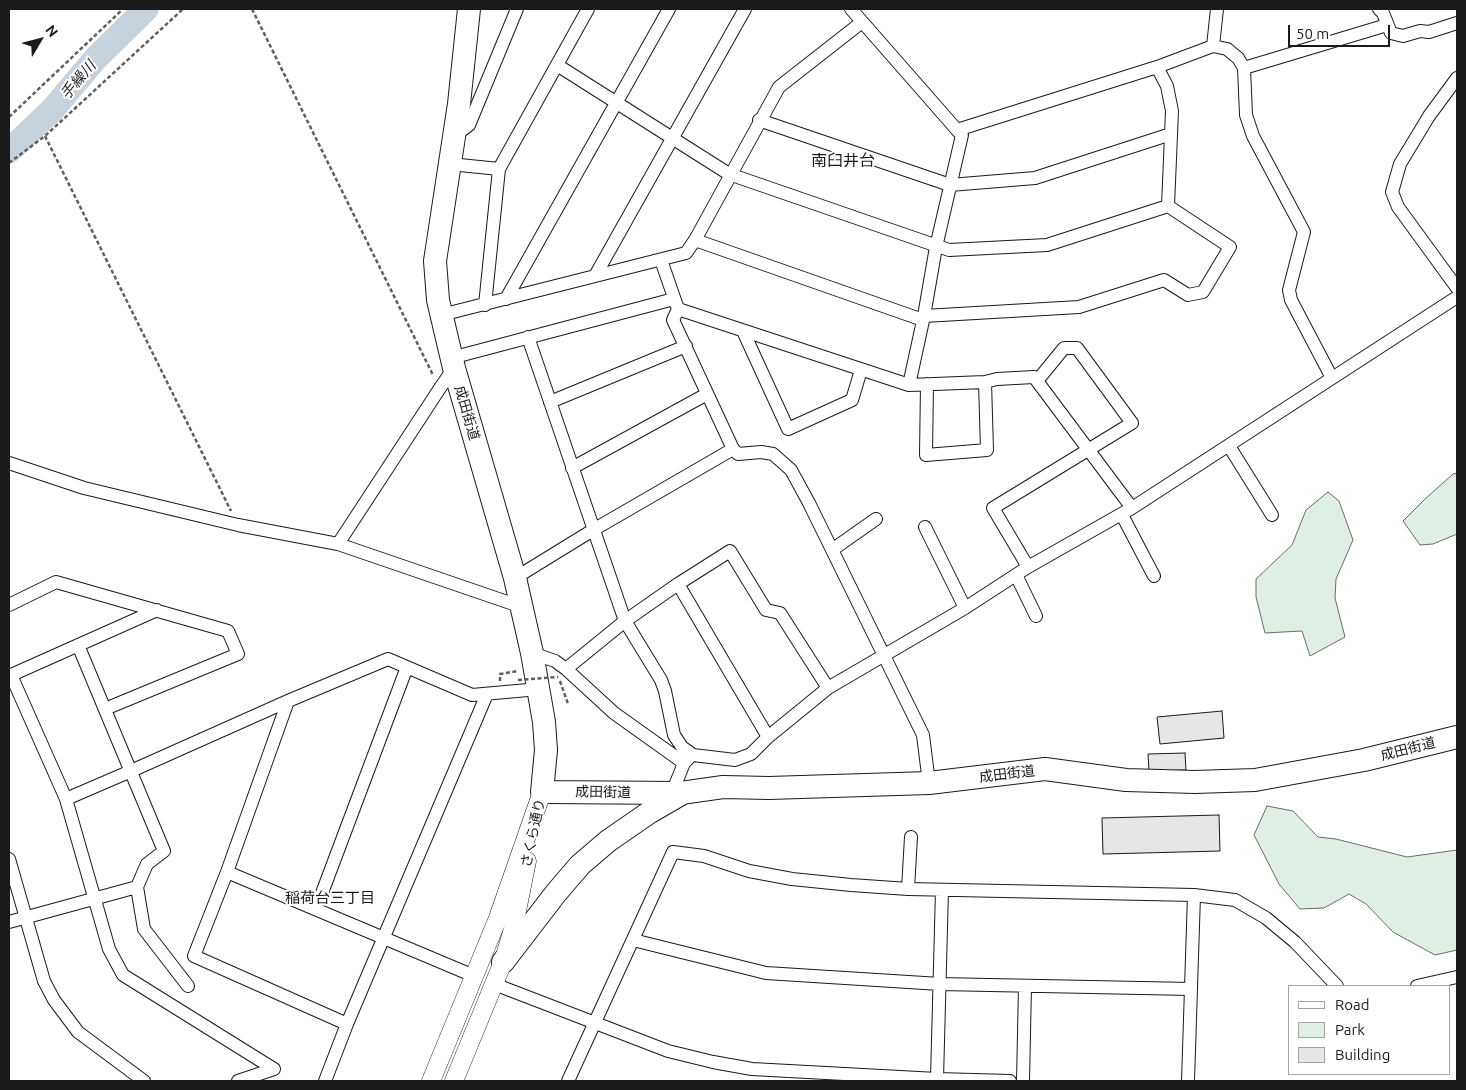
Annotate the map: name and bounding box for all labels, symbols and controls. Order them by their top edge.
north arrow [15,15,65,65]
scale bar [1291,15,1394,47]
text: N [42,22,62,40]
text: 50 m [1296,25,1329,42]
water label: 手繰川 [57,57,99,103]
district label: 南臼井台 [811,151,875,171]
street label: 成田街道 [451,384,483,442]
street label: 成田街道 [1379,734,1437,764]
street label: 成田街道 [978,762,1036,786]
street label: 成田街道 [575,783,631,801]
street label: さくら通り [518,797,548,869]
district label: 稲荷台三丁目 [285,889,375,907]
legend [1288,985,1451,1075]
text: Road [1335,996,1370,1013]
text: Park [1335,1021,1365,1038]
text: Building [1335,1046,1390,1063]

